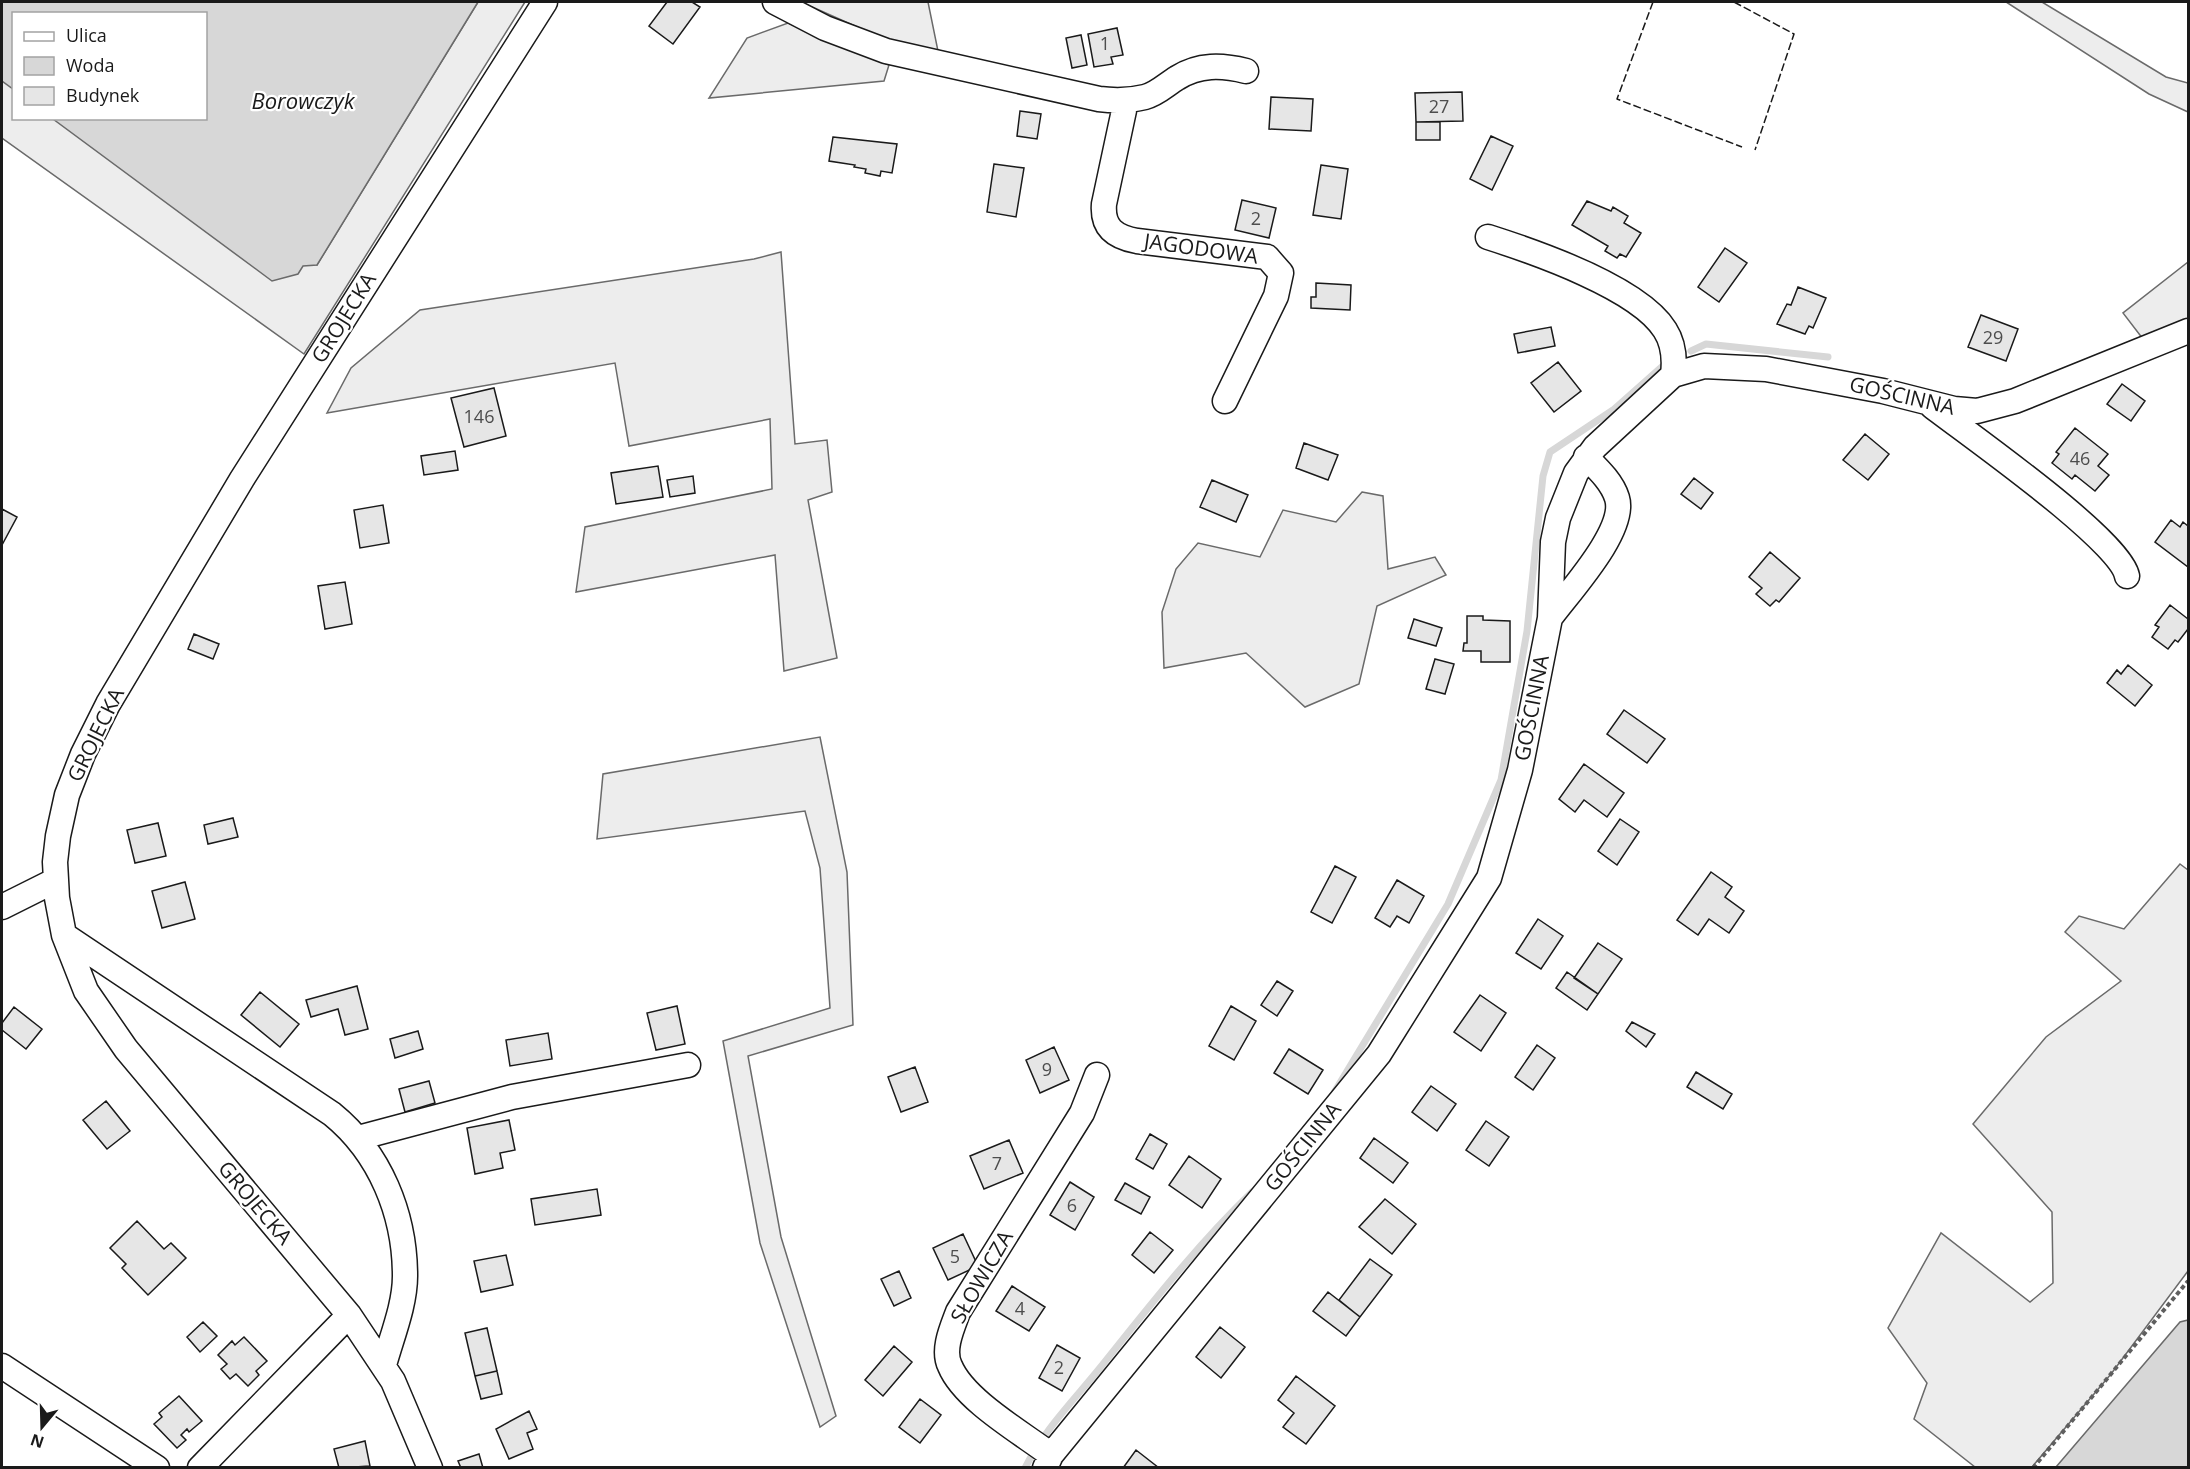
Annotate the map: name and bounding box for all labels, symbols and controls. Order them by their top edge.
legend [12,12,207,120]
text: Ulica [66,23,107,47]
house number: 1 [1100,31,1110,55]
text: Woda [66,53,114,77]
text: Budynek [66,83,140,107]
water label: Borowczyk [251,85,356,115]
house number: 27 [1429,94,1449,118]
house number: 2 [1251,206,1261,230]
street label: JAGODOWA [1140,226,1261,270]
street label: GROJECKA [304,267,382,368]
house number: 29 [1983,325,2003,349]
street label: GOŚCINNA [1847,369,1958,421]
house number: 146 [464,404,494,428]
house number: 46 [2070,446,2090,470]
street label: GOŚCINNA [1507,652,1555,763]
street label: GROJECKA [60,682,130,786]
house number: 9 [1042,1057,1052,1081]
street label: GOŚCINNA [1258,1095,1347,1197]
house number: 7 [992,1151,1002,1175]
street label: GROJECKA [213,1155,299,1251]
house number: 6 [1067,1193,1077,1217]
street label: SŁOWICZA [943,1224,1019,1328]
house number: 5 [950,1244,960,1268]
house number: 4 [1015,1296,1025,1320]
house number: 2 [1054,1355,1064,1379]
north arrow [12,1397,72,1457]
text: N [27,1429,47,1454]

